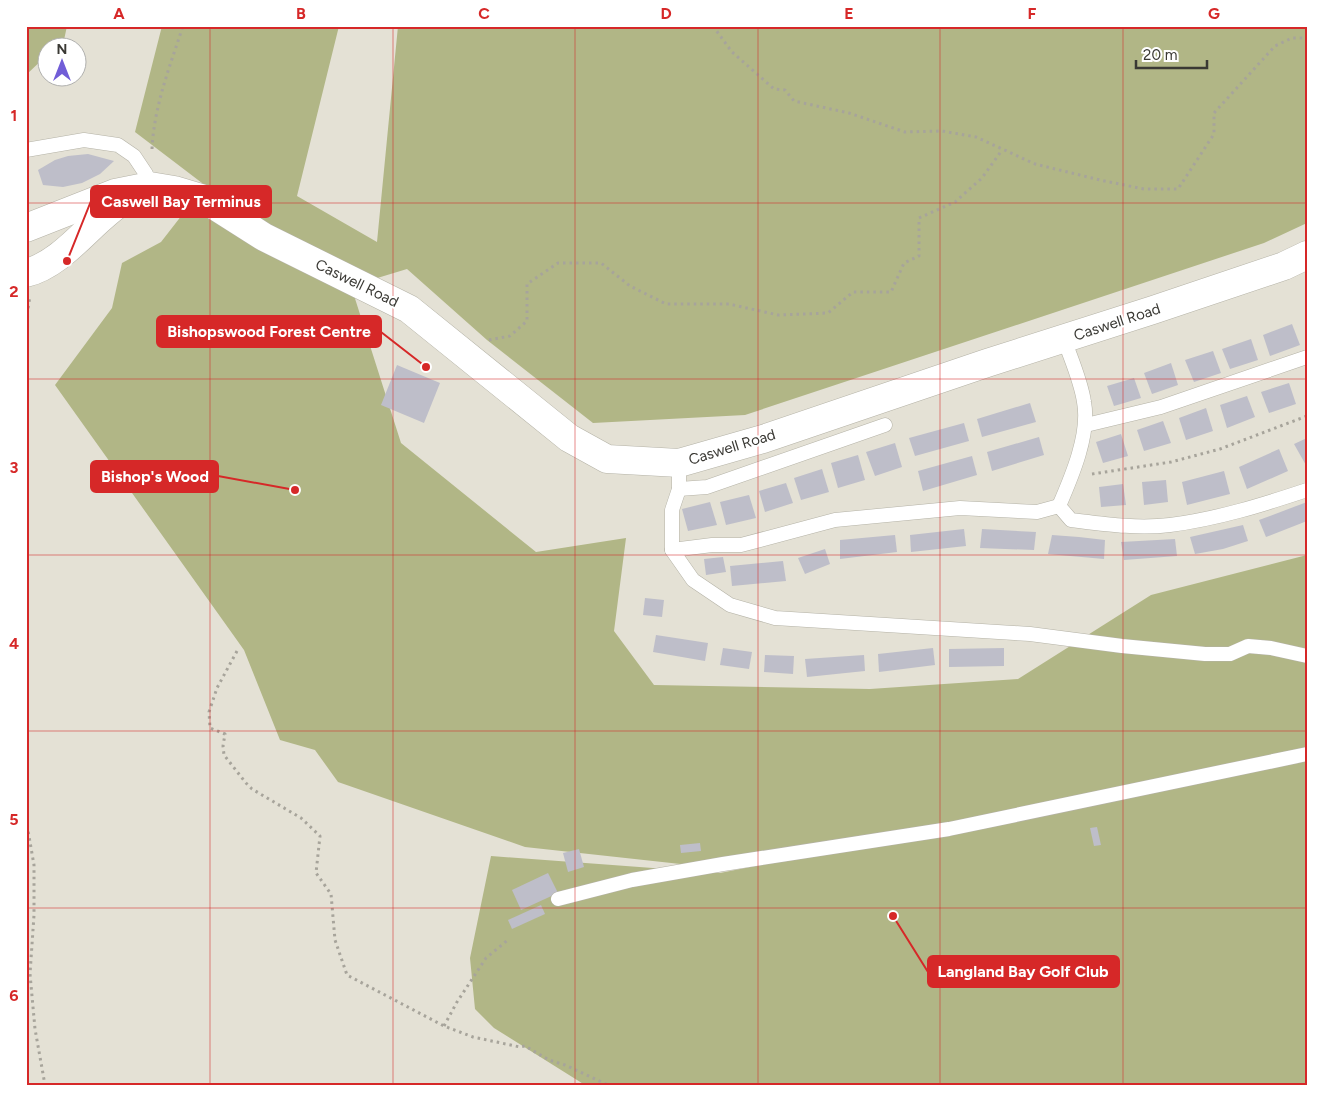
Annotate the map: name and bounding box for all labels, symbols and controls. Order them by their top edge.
text: A [113,4,125,23]
text: B [296,4,306,23]
text: C [478,4,490,23]
text: D [660,4,672,23]
text: E [844,4,854,23]
text: F [1028,4,1037,23]
text: G [1208,4,1220,23]
north arrow [38,38,88,88]
scale bar [1136,38,1207,70]
text: N [57,41,67,58]
text: 20 m [1143,46,1177,64]
text: 1 [11,106,17,125]
callout: Caswell Bay Terminus [91,186,271,217]
text: Caswell Bay Terminus [101,192,261,211]
street label: Caswell Road [313,255,401,311]
text: 2 [9,282,19,301]
street label: Caswell Road [1071,300,1163,344]
callout: Bishopswood Forest Centre [157,316,381,347]
text: Bishopswood Forest Centre [167,322,371,341]
street label: Caswell Road [686,425,778,469]
text: 3 [10,458,19,477]
callout: Bishop's Wood [91,461,218,492]
text: Bishop's Wood [101,467,209,486]
text: 4 [9,634,19,653]
text: 5 [9,810,19,829]
callout: Langland Bay Golf Club [928,956,1119,987]
text: Langland Bay Golf Club [937,962,1109,981]
text: 6 [9,986,19,1005]

